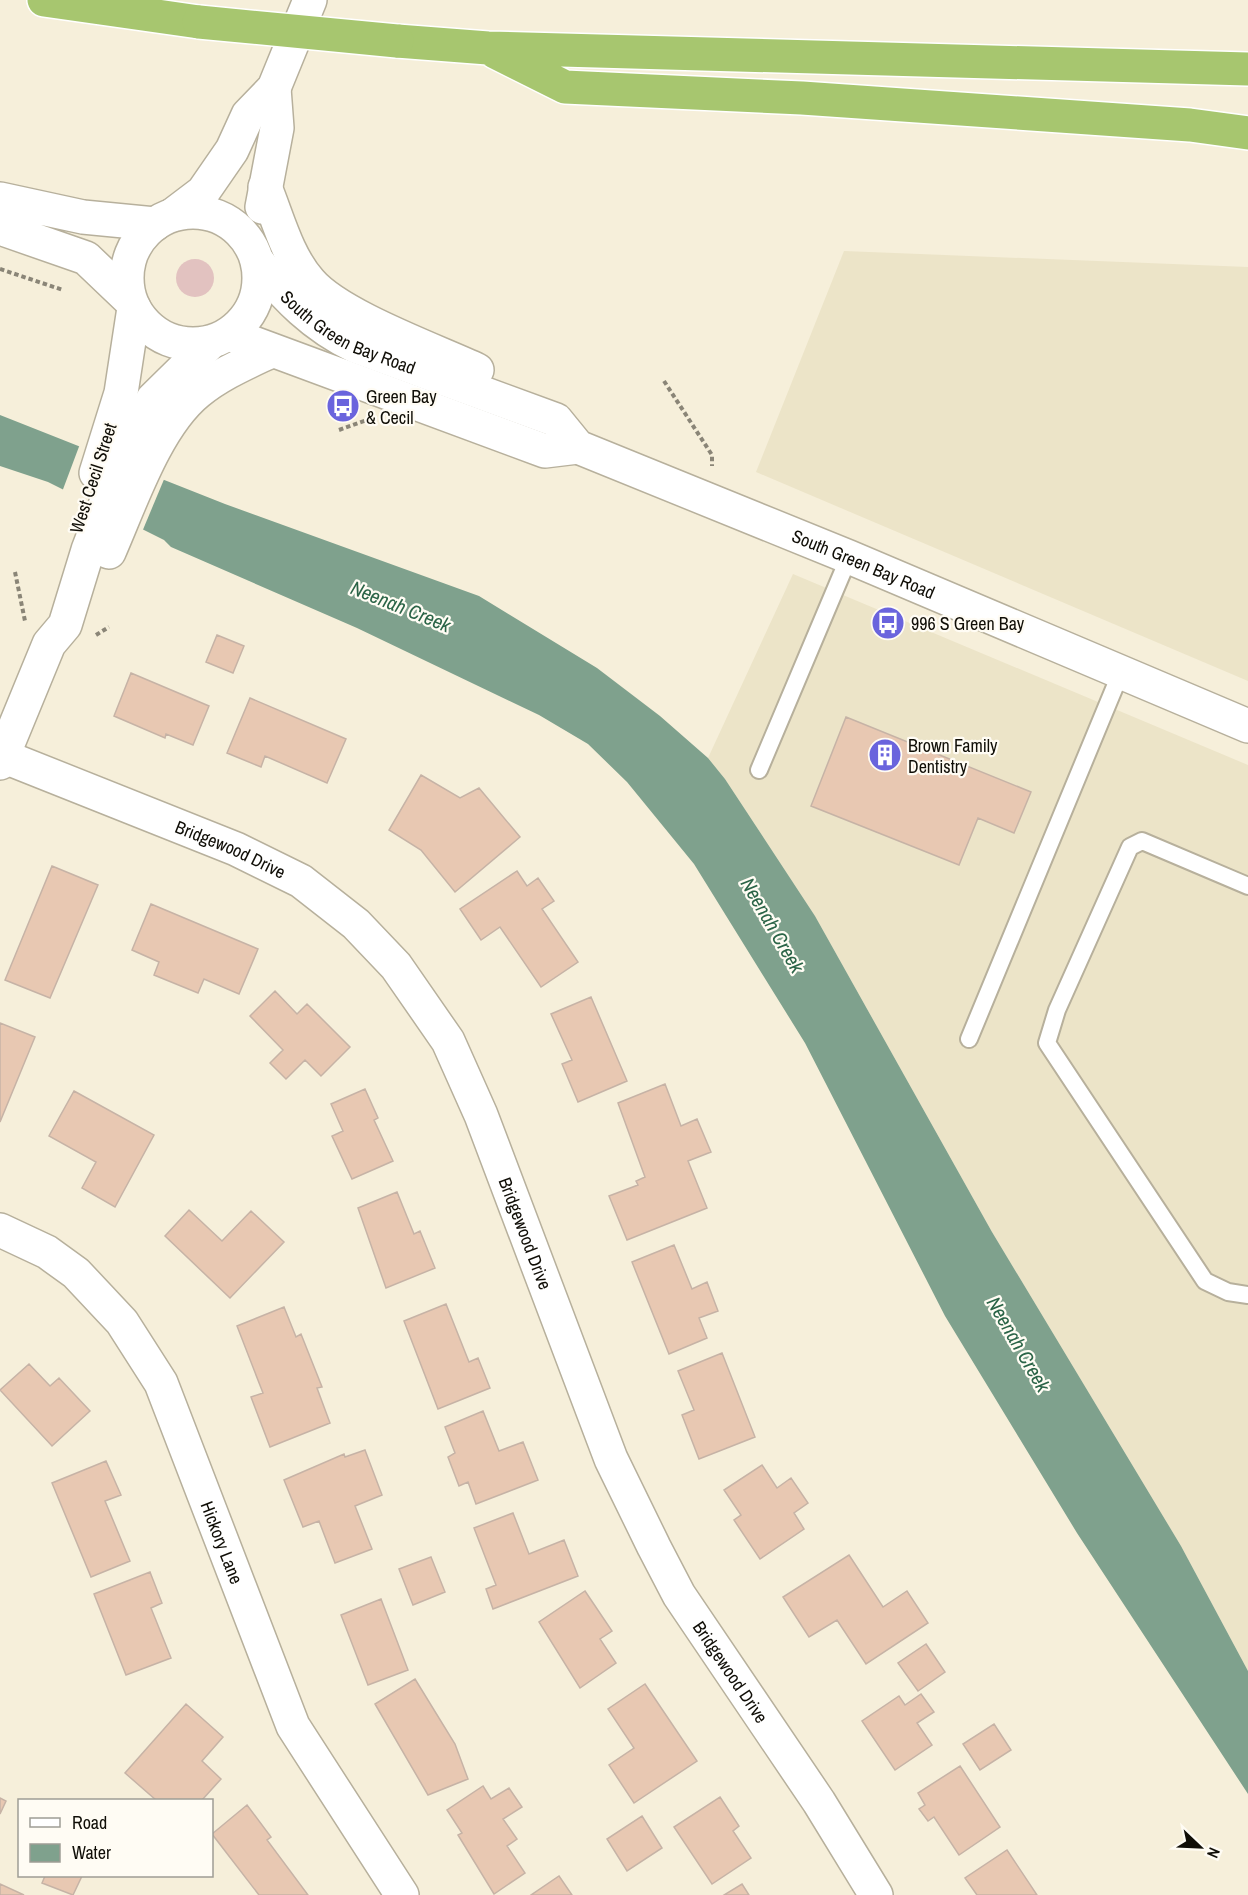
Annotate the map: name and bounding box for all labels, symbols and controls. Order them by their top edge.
street label: South Green Bay Road [275,284,419,380]
place label: Green Bay & Cecil [366,384,437,430]
bus stop icon: Green Bay & Cecil [325,388,361,424]
street label: West Cecil Street [63,420,123,536]
street label: South Green Bay Road [788,523,939,605]
water label: Neenah Creek [347,574,456,639]
bus stop icon: 996 S Green Bay [870,605,906,641]
place label: 996 S Green Bay [911,611,1025,636]
place label: Brown Family Dentistry [908,733,998,779]
building icon: Brown Family Dentistry [867,737,903,773]
street label: Bridgewood Drive [172,814,290,884]
water label: Neenah Creek [735,872,812,978]
street label: Bridgewood Drive [493,1174,558,1293]
water label: Neenah Creek [981,1291,1058,1397]
street label: Hickory Lane [195,1497,250,1587]
street label: Bridgewood Drive [687,1616,774,1728]
legend [18,1799,213,1877]
text: Road [72,1810,107,1835]
north arrow [1170,1817,1230,1877]
text: Water [72,1840,111,1865]
text: N [1202,1844,1226,1862]

